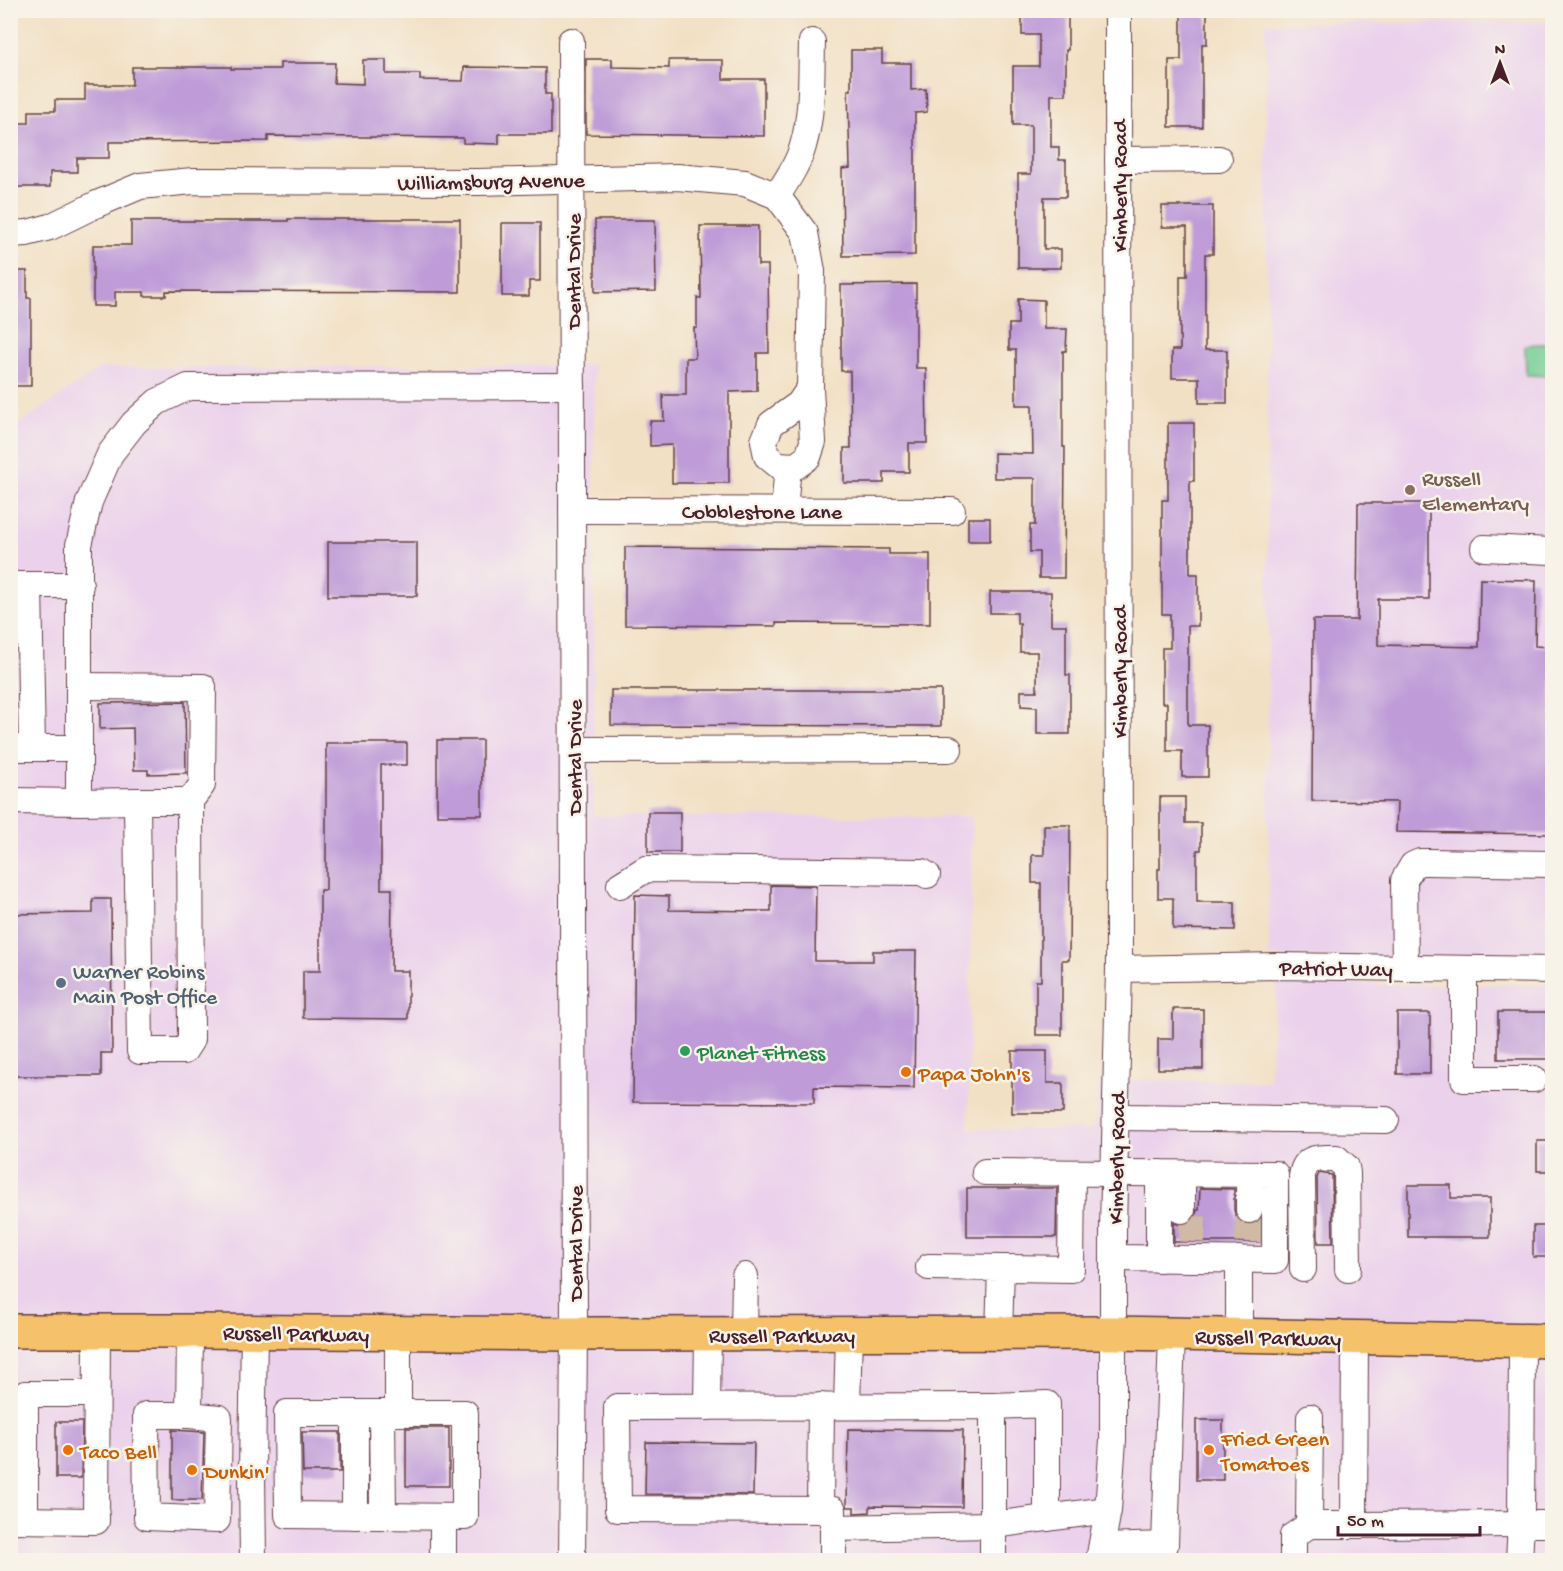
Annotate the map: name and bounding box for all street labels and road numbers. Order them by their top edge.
street label: Kimberly Road [1109,118,1135,252]
street label: Williamsburg Avenue [397,169,586,199]
street label: Dental Drive [563,213,589,331]
street label: Cobblestone Lane [682,501,843,527]
street label: Kimberly Road [1109,604,1135,738]
street label: Dental Drive [564,699,590,817]
street label: Patriot Way [1278,957,1393,985]
street label: Kimberly Road [1105,1090,1133,1224]
street label: Dental Drive [565,1185,591,1303]
street label: Russell Parkway [223,1322,369,1350]
street label: Russell Parkway [709,1325,855,1351]
street label: Russell Parkway [1195,1326,1341,1354]

